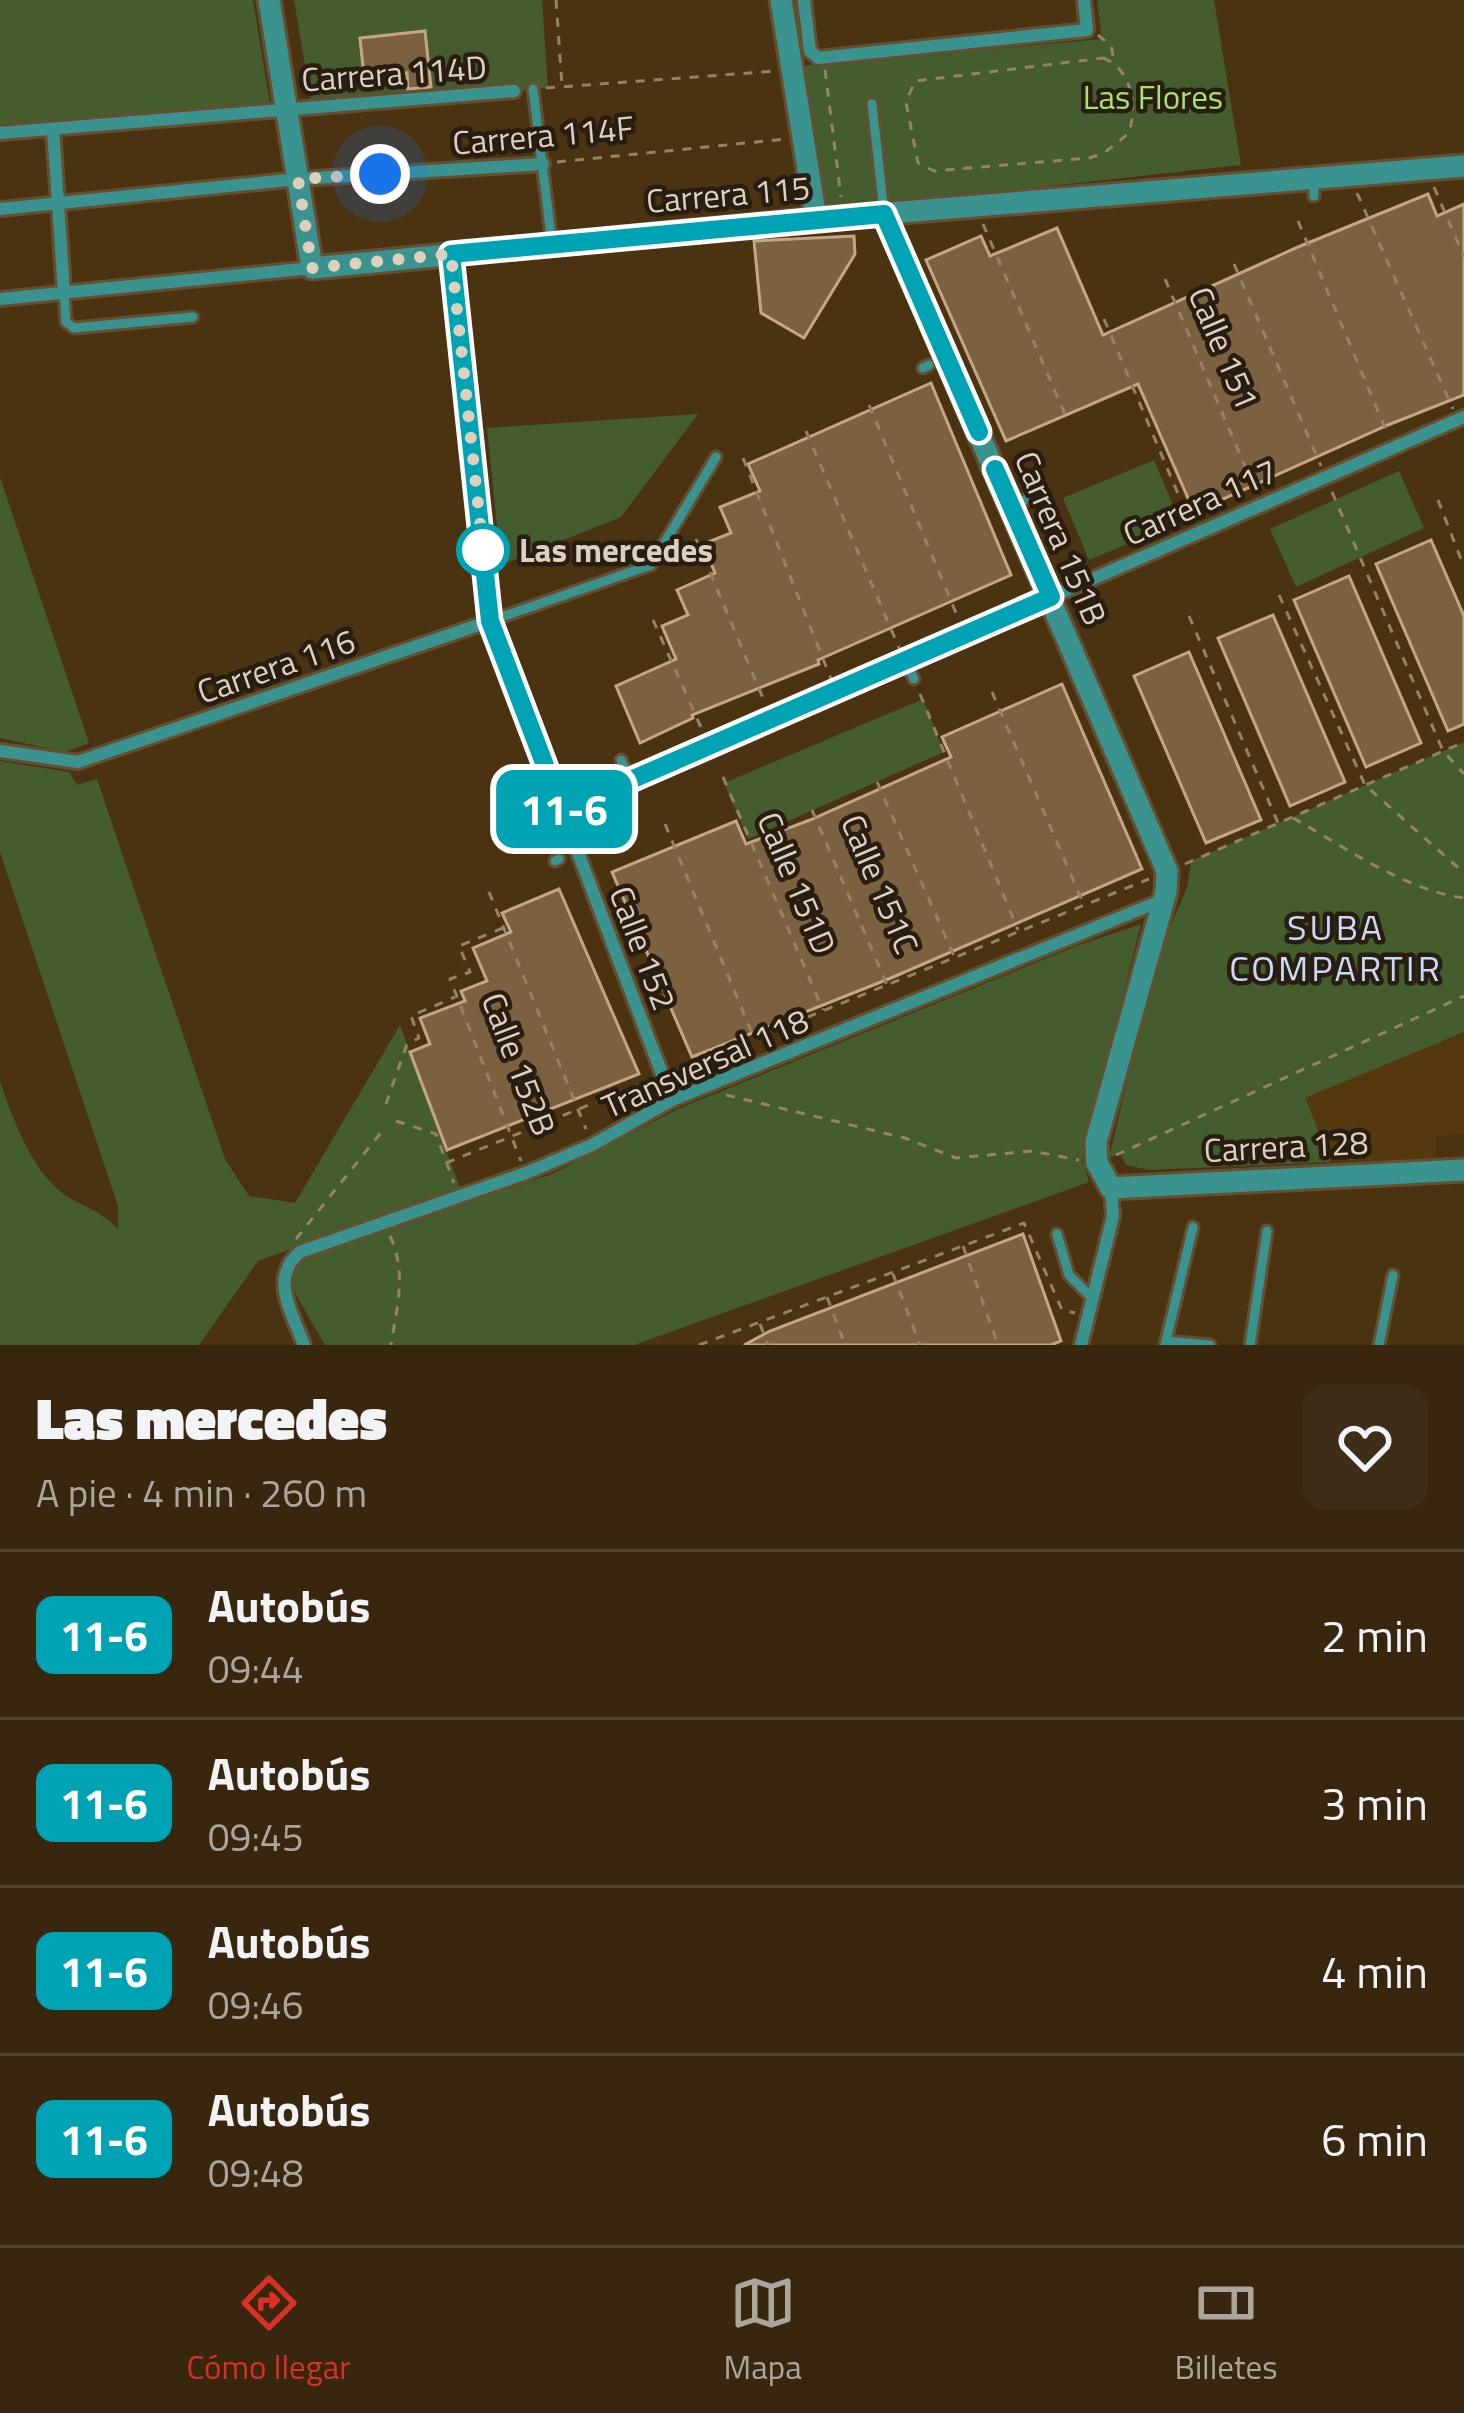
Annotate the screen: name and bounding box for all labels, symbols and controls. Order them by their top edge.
street label: Carrera 114D [300,42,488,104]
park label: Las Flores [1083,72,1223,122]
street label: Carrera 114F [450,102,636,168]
your location [350,144,410,204]
street label: Carrera 115 [644,162,812,226]
street label: Calle 151 [1176,279,1272,417]
street label: Carrera 151B [1002,443,1120,633]
street label: Carrera 117 [1115,446,1285,558]
marker: Las mercedes [458,525,508,575]
place label: Las mercedes [519,525,713,575]
street label: Carrera 116 [190,616,362,716]
line badge: 11-6 [480,770,648,848]
text: 11-6 [520,777,608,841]
street label: Calle 151D [745,804,849,962]
street label: Calle 151C [828,807,932,961]
street label: Calle 152 [597,879,689,1017]
district label: SUBA COMPARTIR [1229,899,1443,995]
street label: Calle 152B [469,985,569,1143]
street label: Transversal 118 [594,995,816,1131]
street label: Carrera 128 [1203,1117,1369,1175]
text: Las mercedes [36,1374,387,1461]
button: heart [1302,1384,1428,1510]
text: A pie · 4 min · 260 m [36,1463,367,1522]
text: Autobús [208,1571,371,1639]
text: 2 min [1321,1601,1428,1669]
text: 11-6 [60,1603,148,1667]
text: 09:44 [208,1639,304,1698]
text: Autobús [208,1739,371,1807]
text: 3 min [1321,1769,1428,1837]
text: 11-6 [60,1771,148,1835]
text: 09:45 [208,1807,304,1866]
text: Autobús [208,1907,371,1975]
text: 4 min [1321,1937,1428,2005]
text: 11-6 [60,1939,148,2003]
text: 09:46 [208,1975,304,2034]
text: Autobús [208,2075,371,2143]
text: 6 min [1321,2105,1428,2173]
text: 11-6 [60,2107,148,2171]
text: 09:48 [208,2143,304,2202]
tab: Cómo llegar [186,2270,351,2392]
tab: Mapa [723,2270,802,2392]
tab: Billetes [1175,2270,1278,2392]

